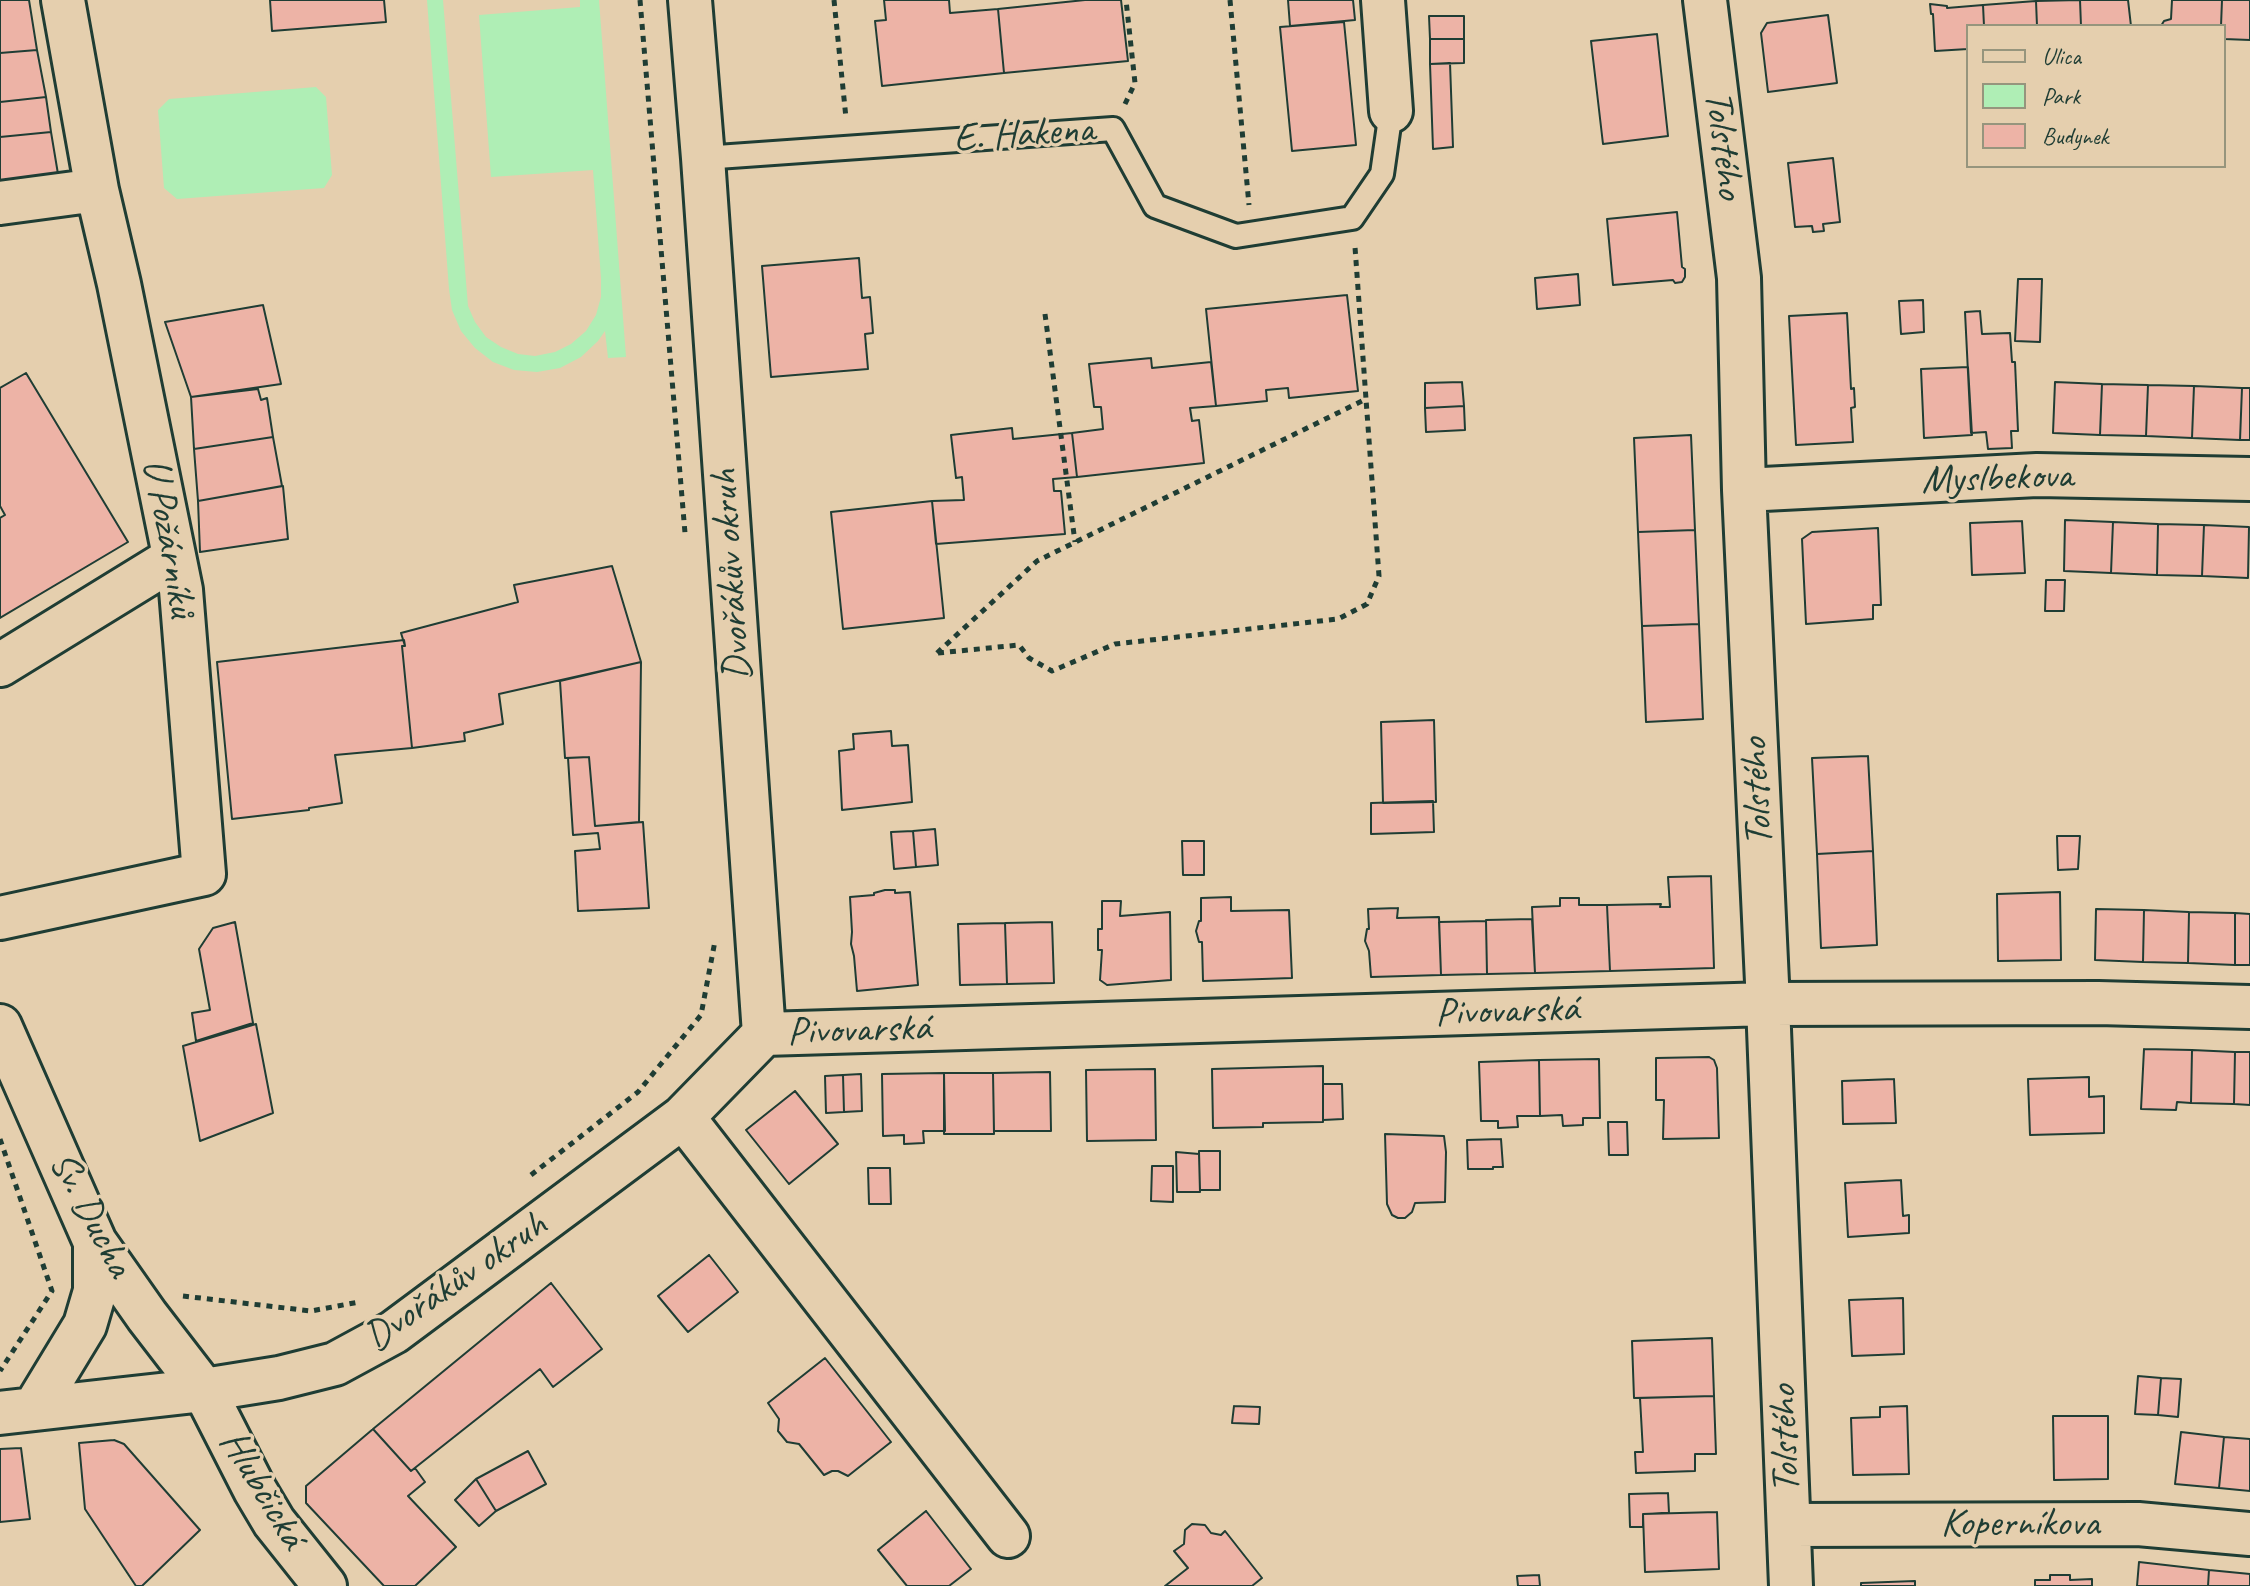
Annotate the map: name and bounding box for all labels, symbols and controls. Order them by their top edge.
legend [1966,24,2226,168]
text: Ulica [2042,41,2081,71]
text: Park [2042,81,2080,111]
street label: Tolstého [1693,88,1753,202]
street label: E. Hakena [952,106,1096,164]
text: Budynek [2042,121,2108,151]
street label: Myslbekova [1921,452,2073,506]
street label: U Požárníků [130,455,206,621]
street label: Dvořákův okruh [701,468,763,682]
street label: Tolstého [1731,737,1785,847]
street label: Pivovarská [1434,986,1580,1038]
street label: Pivovarská [786,1005,932,1057]
street label: Sv. Ducha [37,1144,143,1286]
street label: Dvořákův okruh [355,1202,557,1362]
street label: Tolstého [1760,1384,1812,1494]
street label: Hlubčická [208,1422,316,1558]
street label: Koperníkova [1941,1501,2099,1549]

